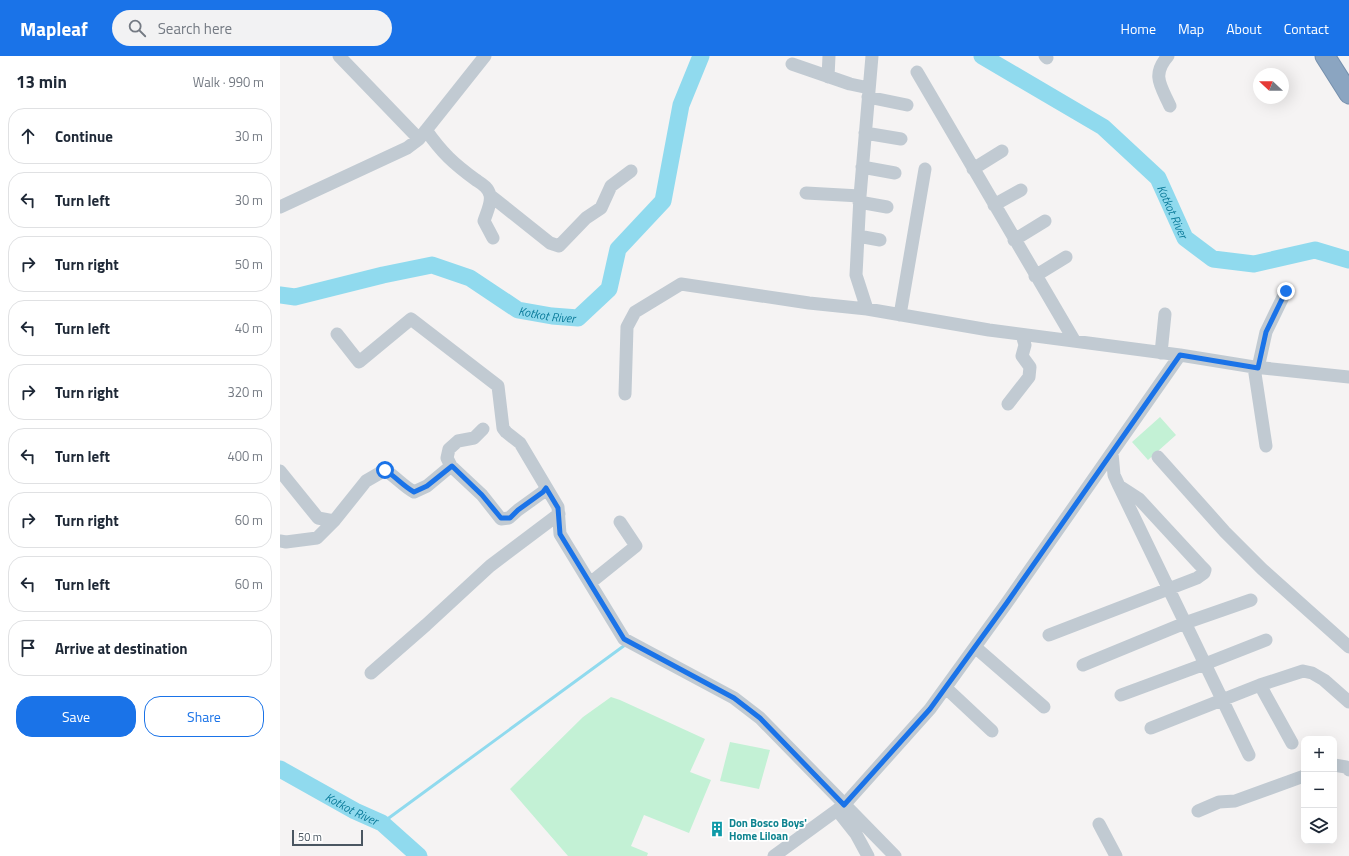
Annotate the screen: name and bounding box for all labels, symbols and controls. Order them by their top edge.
search box [112,10,392,46]
text: Mapleaf [20,14,88,43]
icon: search [126,17,148,39]
text: Search here [158,17,232,40]
text: Home [1121,18,1156,39]
text: Map [1178,18,1204,39]
text: About [1226,18,1262,39]
text: Contact [1284,18,1329,39]
north arrow [1253,68,1289,104]
text: 13 min [16,69,67,95]
text: Walk · 990 m [193,72,264,92]
icon: ahead [17,125,39,147]
text: Continue [55,125,113,148]
text: 30 m [235,126,263,146]
water label: Kotkot River [1153,182,1194,243]
icon: left [17,189,39,211]
text: Turn left [55,189,110,212]
text: 30 m [235,190,263,210]
icon: right [17,253,39,275]
text: Turn right [55,253,119,276]
text: 50 m [235,254,263,274]
route end [1277,282,1295,300]
water label: Kotkot River [517,301,578,327]
icon: left [17,317,39,339]
text: Turn left [55,317,110,340]
text: 40 m [235,318,263,338]
icon: right [17,381,39,403]
text: Turn right [55,381,119,404]
text: 320 m [227,382,263,402]
icon: left [17,445,39,467]
text: Turn left [55,445,110,468]
text: 400 m [227,446,263,466]
route start [376,461,394,479]
icon: right [17,509,39,531]
text: Turn right [55,509,119,532]
text: 60 m [235,510,263,530]
icon: left [17,573,39,595]
text: Turn left [55,573,110,596]
text: 60 m [235,574,263,594]
icon: arrive [17,637,39,659]
text: Arrive at destination [55,637,188,660]
button: Save [16,696,136,737]
button: Share [144,696,264,737]
map controls [1301,736,1337,844]
button: + [1301,736,1337,772]
button: − [1301,772,1337,808]
water label: Kotkot River [322,787,383,831]
button: layers [1301,808,1337,844]
place label: Don Bosco Boys' Home Liloan [729,815,807,844]
building icon: Don Bosco Boys' Home Liloan [708,820,726,838]
scale bar [292,828,363,847]
text: 50 m [298,829,322,845]

